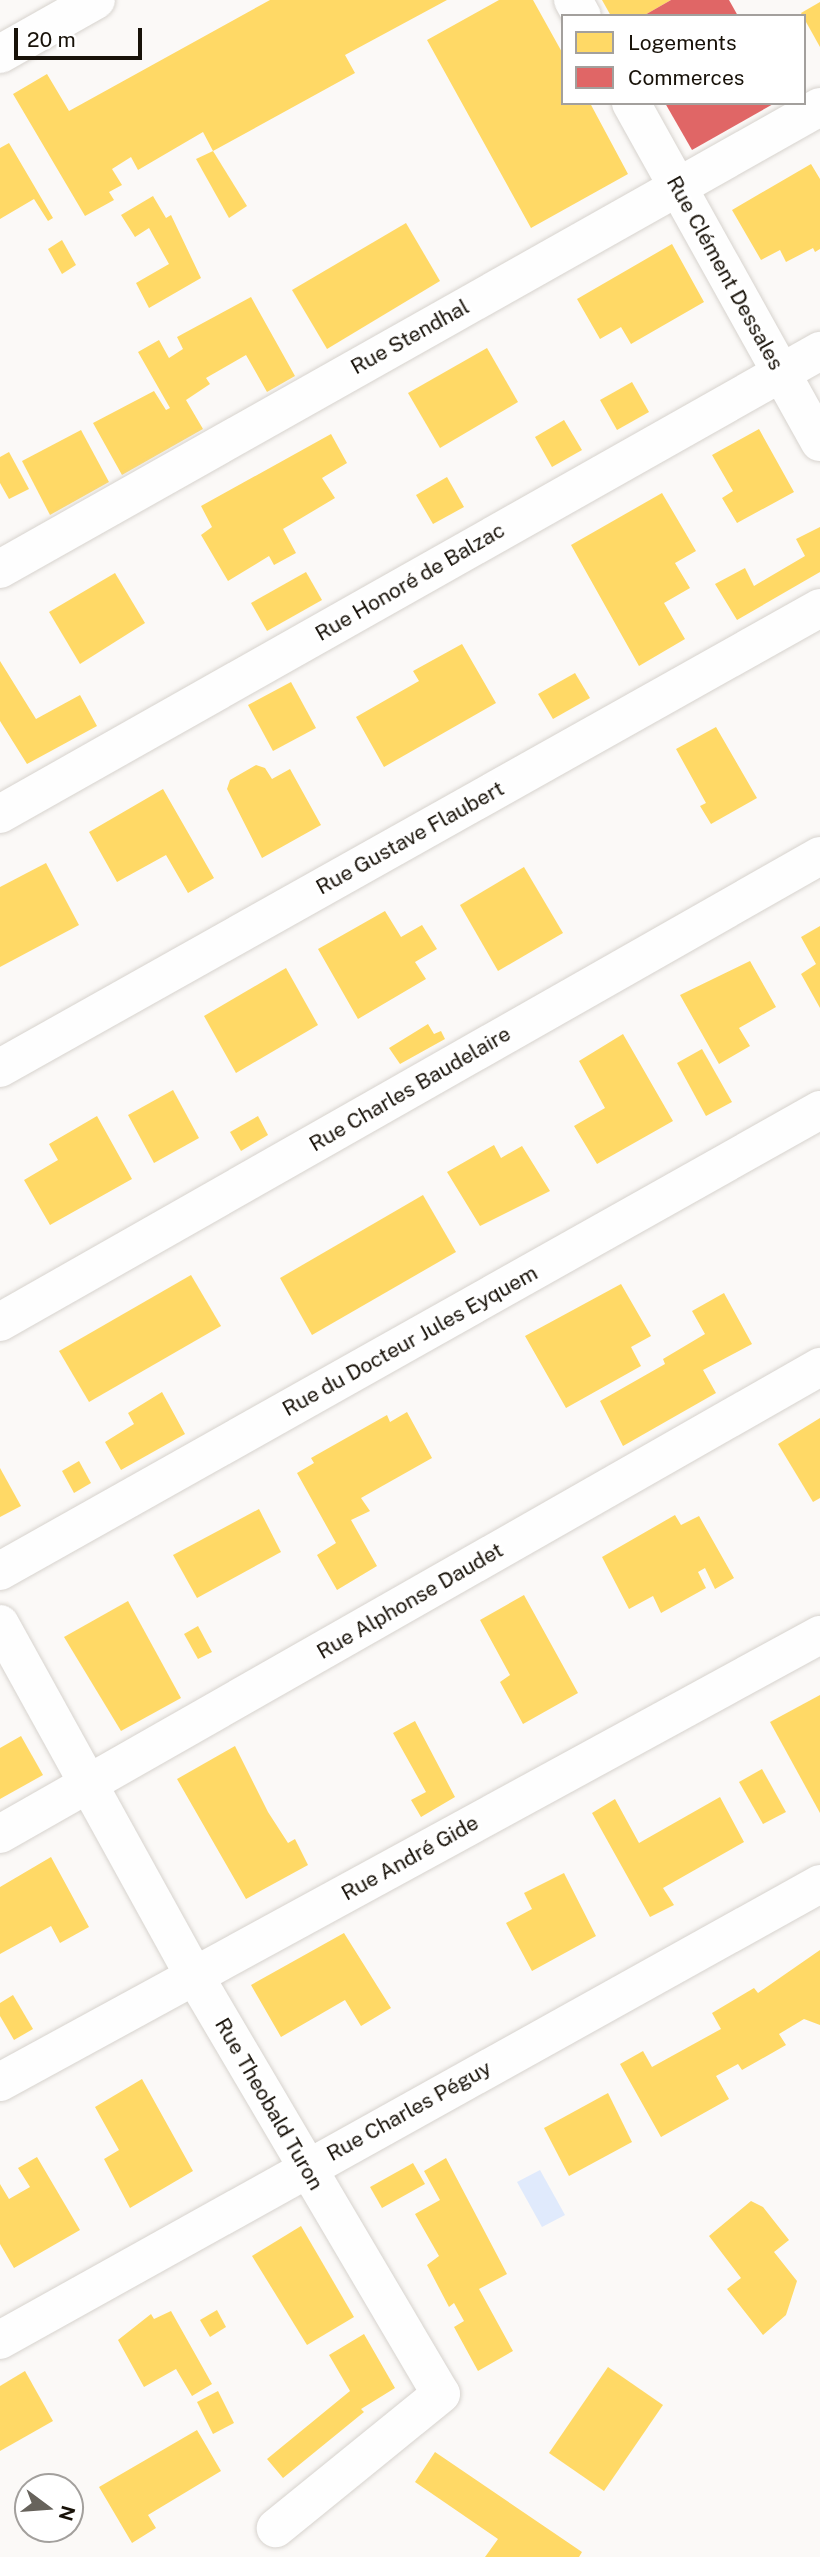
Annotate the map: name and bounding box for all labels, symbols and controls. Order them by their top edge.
scale bar [18,14,145,58]
legend [561,14,806,105]
text: 20 m [27,27,76,52]
text: Logements [628,30,737,55]
text: Commerces [628,65,744,90]
street label: Rue Clément Dessales [661,172,789,374]
street label: Rue Stendhal [346,294,474,380]
street label: Rue Honoré de Balzac [311,517,509,647]
street label: Rue Gustave Flaubert [312,776,508,900]
street label: Rue Charles Baudelaire [305,1021,515,1157]
street label: Rue du Docteur Jules Eyquem [278,1260,542,1422]
street label: Rue Alphonse Daudet [312,1537,508,1665]
street label: Rue André Gide [337,1810,483,1906]
street label: Rue Theobald Turon [209,2013,329,2195]
street label: Rue Charles Péguy [322,2055,496,2167]
north arrow [14,2473,84,2543]
text: N [55,2503,80,2523]

